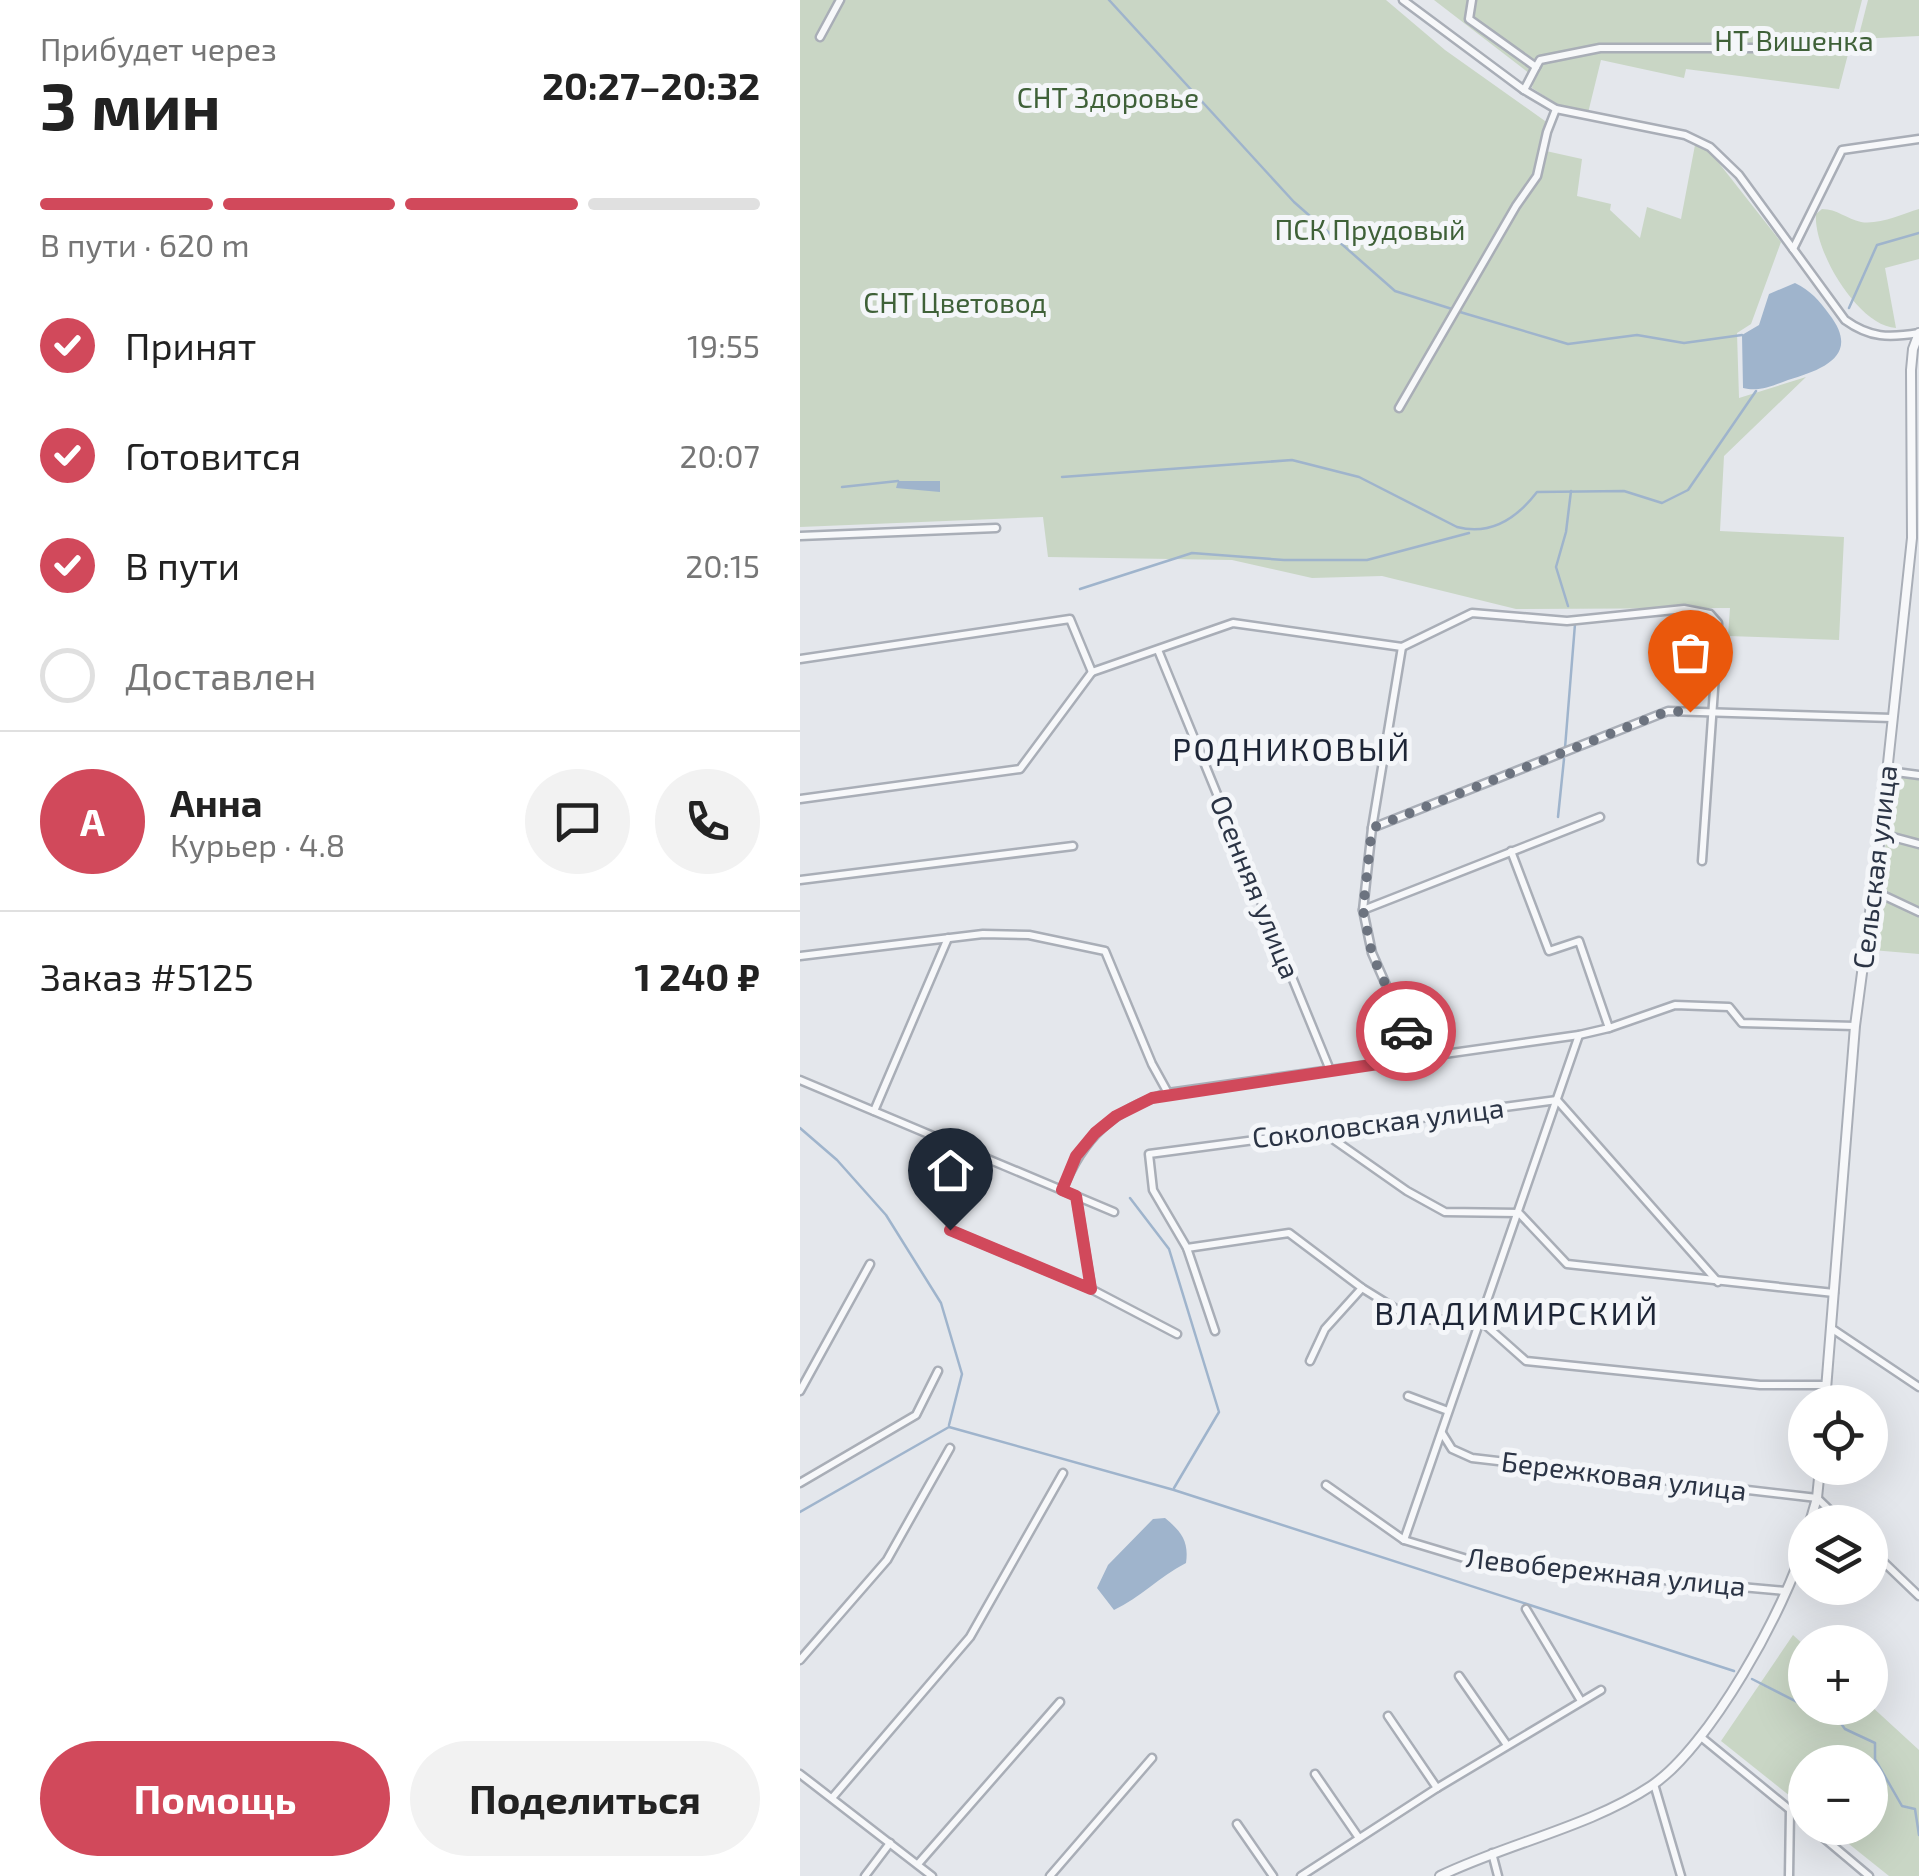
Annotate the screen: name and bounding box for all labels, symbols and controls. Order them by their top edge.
park label: НТ Вишенка [1714,23,1874,57]
text: Прибудет через [40,29,277,67]
text: 20:27–20:32 [542,62,760,108]
text: 3 мин [40,65,221,143]
park label: СНТ Здоровье [1017,80,1199,114]
park label: ПСК Прудовый [1275,212,1465,246]
text: В пути · 620 m [40,225,249,263]
park label: СНТ Цветовод [863,285,1047,319]
icon: check [40,318,95,373]
text: Принят [125,322,256,368]
text: 19:55 [687,326,760,364]
icon: check [40,428,95,483]
text: Готовится [125,432,301,478]
text: 20:07 [679,436,760,474]
icon: check [40,538,95,593]
text: В пути [125,542,240,588]
text: 20:15 [685,546,760,584]
pin [1648,610,1733,713]
icon: bag [1663,625,1718,680]
text: Доставлен [125,652,316,698]
district label: РОДНИКОВЫЙ [1172,729,1412,767]
street label: Сельская улица [1845,763,1903,971]
button: chat [525,769,630,874]
button: phone [655,769,760,874]
text: Анна [170,779,263,825]
street label: Осенняя улица [1204,790,1308,983]
text: А [80,798,105,844]
text: Курьер · 4.8 [170,825,345,863]
text: Заказ #5125 [40,953,254,999]
text: 1 240 ₽ [634,953,760,999]
courier [1356,981,1456,1081]
icon: car [1379,1004,1434,1059]
street label: Соколовская улица [1250,1090,1506,1154]
pin [908,1128,993,1231]
icon: home [923,1143,978,1198]
district label: ВЛАДИМИРСКИЙ [1374,1293,1660,1331]
map controls [1788,1385,1888,1845]
button: locate [1788,1385,1888,1485]
street label: Бережковая улица [1500,1443,1749,1507]
button: layers [1788,1505,1888,1605]
street label: Левобережная улица [1465,1539,1747,1603]
button: + [1788,1625,1888,1725]
button: Помощь [40,1741,390,1856]
button: Поделиться [410,1741,760,1856]
button: − [1788,1745,1888,1845]

